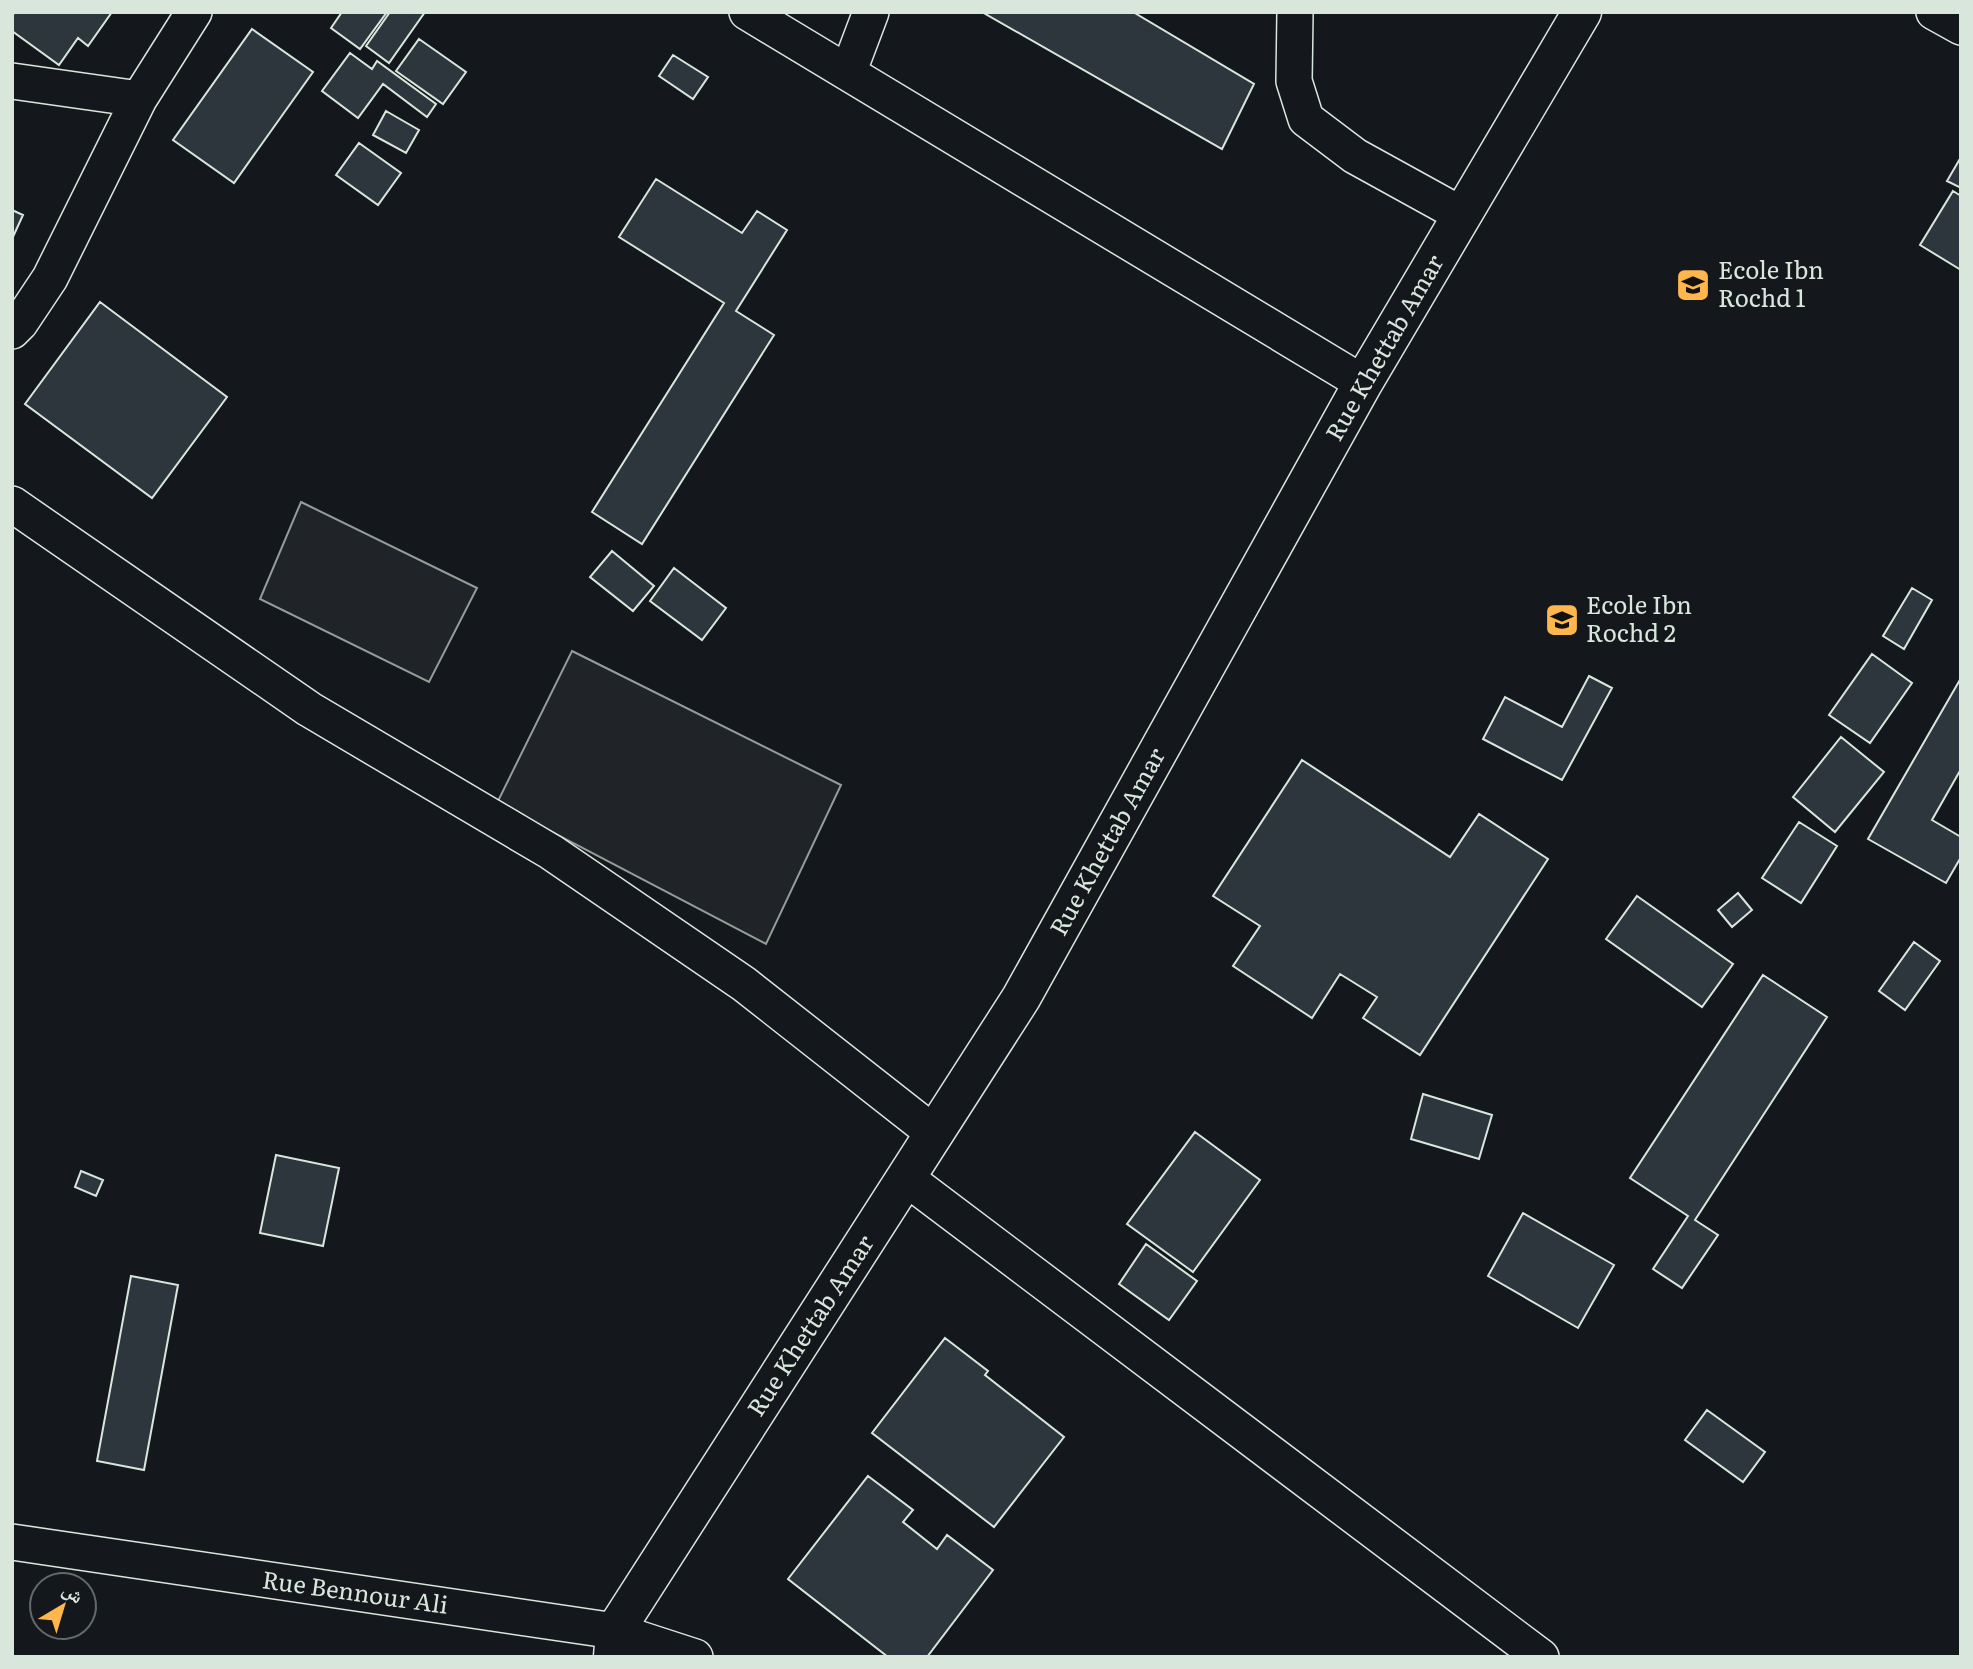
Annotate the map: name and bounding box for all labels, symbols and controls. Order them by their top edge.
street label: Rue Khettab Amar [1315,247,1451,446]
place label: Ecole Ibn Rochd 1 [1718,251,1824,314]
school or university icon: Ecole Ibn Rochd 1 [1674,266,1712,304]
place label: Ecole Ibn Rochd 2 [1586,586,1692,649]
school or university icon: Ecole Ibn Rochd 2 [1543,601,1581,639]
street label: Rue Khettab Amar [1040,740,1172,941]
street label: Rue Khettab Amar [737,1227,881,1422]
street label: Rue Bennour Ali [260,1560,450,1621]
north arrow [28,1571,98,1641]
text: ش [58,1575,91,1609]

